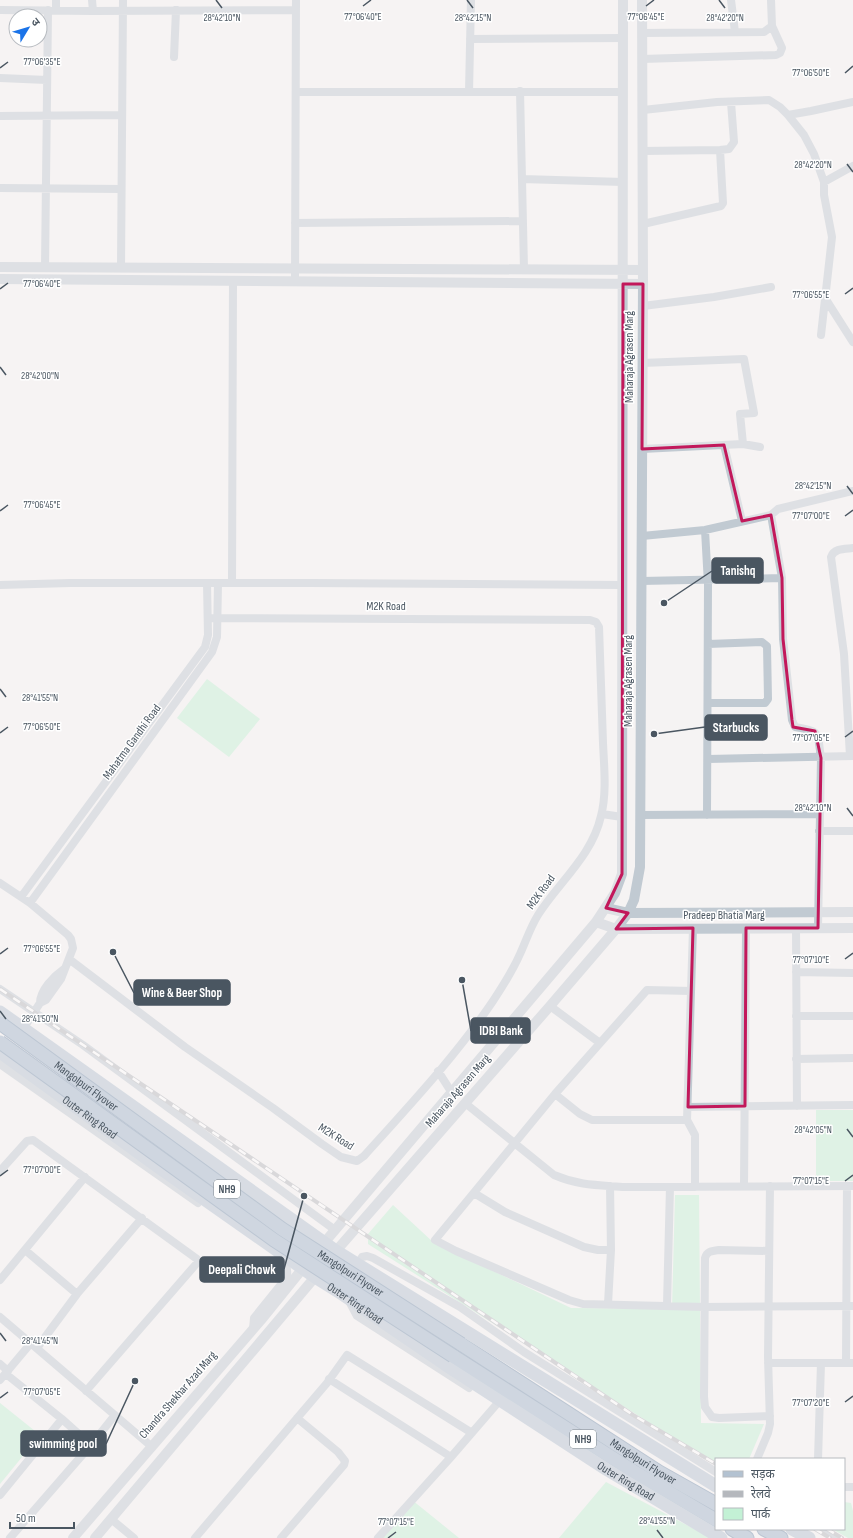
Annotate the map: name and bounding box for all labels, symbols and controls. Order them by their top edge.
north arrow [8,8,48,48]
text: 77°06'40"E [344,11,382,23]
text: 77°06'45"E [627,11,665,23]
text: 28°42'10"N [204,12,241,24]
text: 28°42'15"N [455,12,491,24]
text: 28°42'20"N [706,12,744,24]
text: उ [28,16,43,29]
text: 77°06'35"E [23,56,61,68]
text: 77°06'50"E [792,67,830,79]
text: 28°42'20"N [794,159,832,171]
text: 77°06'40"E [23,278,61,290]
text: 77°06'55"E [793,289,829,301]
street label: Maharaja Agrasen Marg [622,311,637,403]
text: 28°42'00"N [21,370,59,382]
text: 28°42'15"N [795,480,831,492]
text: 77°06'45"E [23,499,61,511]
text: 77°07'00"E [792,510,830,522]
callout: Tanishq [712,558,763,583]
text: Tanishq [720,563,756,579]
street label: M2K Road [366,599,406,614]
street label: Maharaja Agrasen Marg [621,635,636,727]
text: 28°41'55"N [22,692,58,704]
street label: Mahatma Gandhi Road [100,701,164,783]
callout: Starbucks [705,715,767,740]
text: Starbucks [713,720,759,736]
text: 77°06'50"E [23,721,61,733]
text: 77°07'05"E [792,732,830,744]
text: 28°42'10"N [795,802,832,814]
street label: M2K Road [523,872,559,912]
street label: Pradeep Bhatia Marg [683,908,765,923]
text: 77°06'55"E [24,943,60,955]
text: 77°07'10"E [793,954,829,966]
callout: Wine & Beer Shop [134,980,230,1005]
text: Wine & Beer Shop [142,985,223,1001]
text: 28°41'50"N [22,1013,58,1025]
callout: IDBI Bank [471,1018,530,1043]
text: IDBI Bank [479,1023,523,1039]
street label: Maharaja Agrasen Marg [422,1051,494,1131]
street label: Mangolpuri Flyover [51,1058,122,1115]
street label: Outer Ring Road [59,1092,120,1142]
street label: M2K Road [315,1120,357,1154]
text: 28°42'05"N [794,1124,832,1136]
text: 77°07'00"E [23,1164,61,1176]
text: 77°07'15"E [793,1175,829,1187]
road number: NH9 [214,1180,240,1198]
street label: Mangolpuri Flyover [315,1246,387,1300]
callout: Deepali Chowk [200,1257,284,1282]
text: Deepali Chowk [208,1262,276,1278]
street label: Outer Ring Road [324,1279,386,1327]
text: 28°41'45"N [22,1335,58,1347]
street label: Chandra Shekhar Azad Marg [136,1348,220,1442]
text: 77°07'05"E [23,1386,61,1398]
text: 77°07'20"E [792,1397,830,1409]
road number: NH9 [570,1430,596,1448]
callout: swimming pool [21,1431,106,1456]
street label: Mangolpuri Flyover [607,1435,680,1488]
text: swimming pool [29,1436,97,1452]
street label: Outer Ring Road [594,1458,657,1504]
legend [715,1458,845,1530]
text: सड़क [751,1467,776,1482]
text: रेलवे [751,1486,771,1502]
scale bar [10,1504,74,1530]
text: पार्क [751,1507,771,1522]
text: 50 m [16,1511,36,1526]
text: 28°41'55"N [639,1515,675,1527]
text: 77°07'15"E [378,1516,414,1528]

